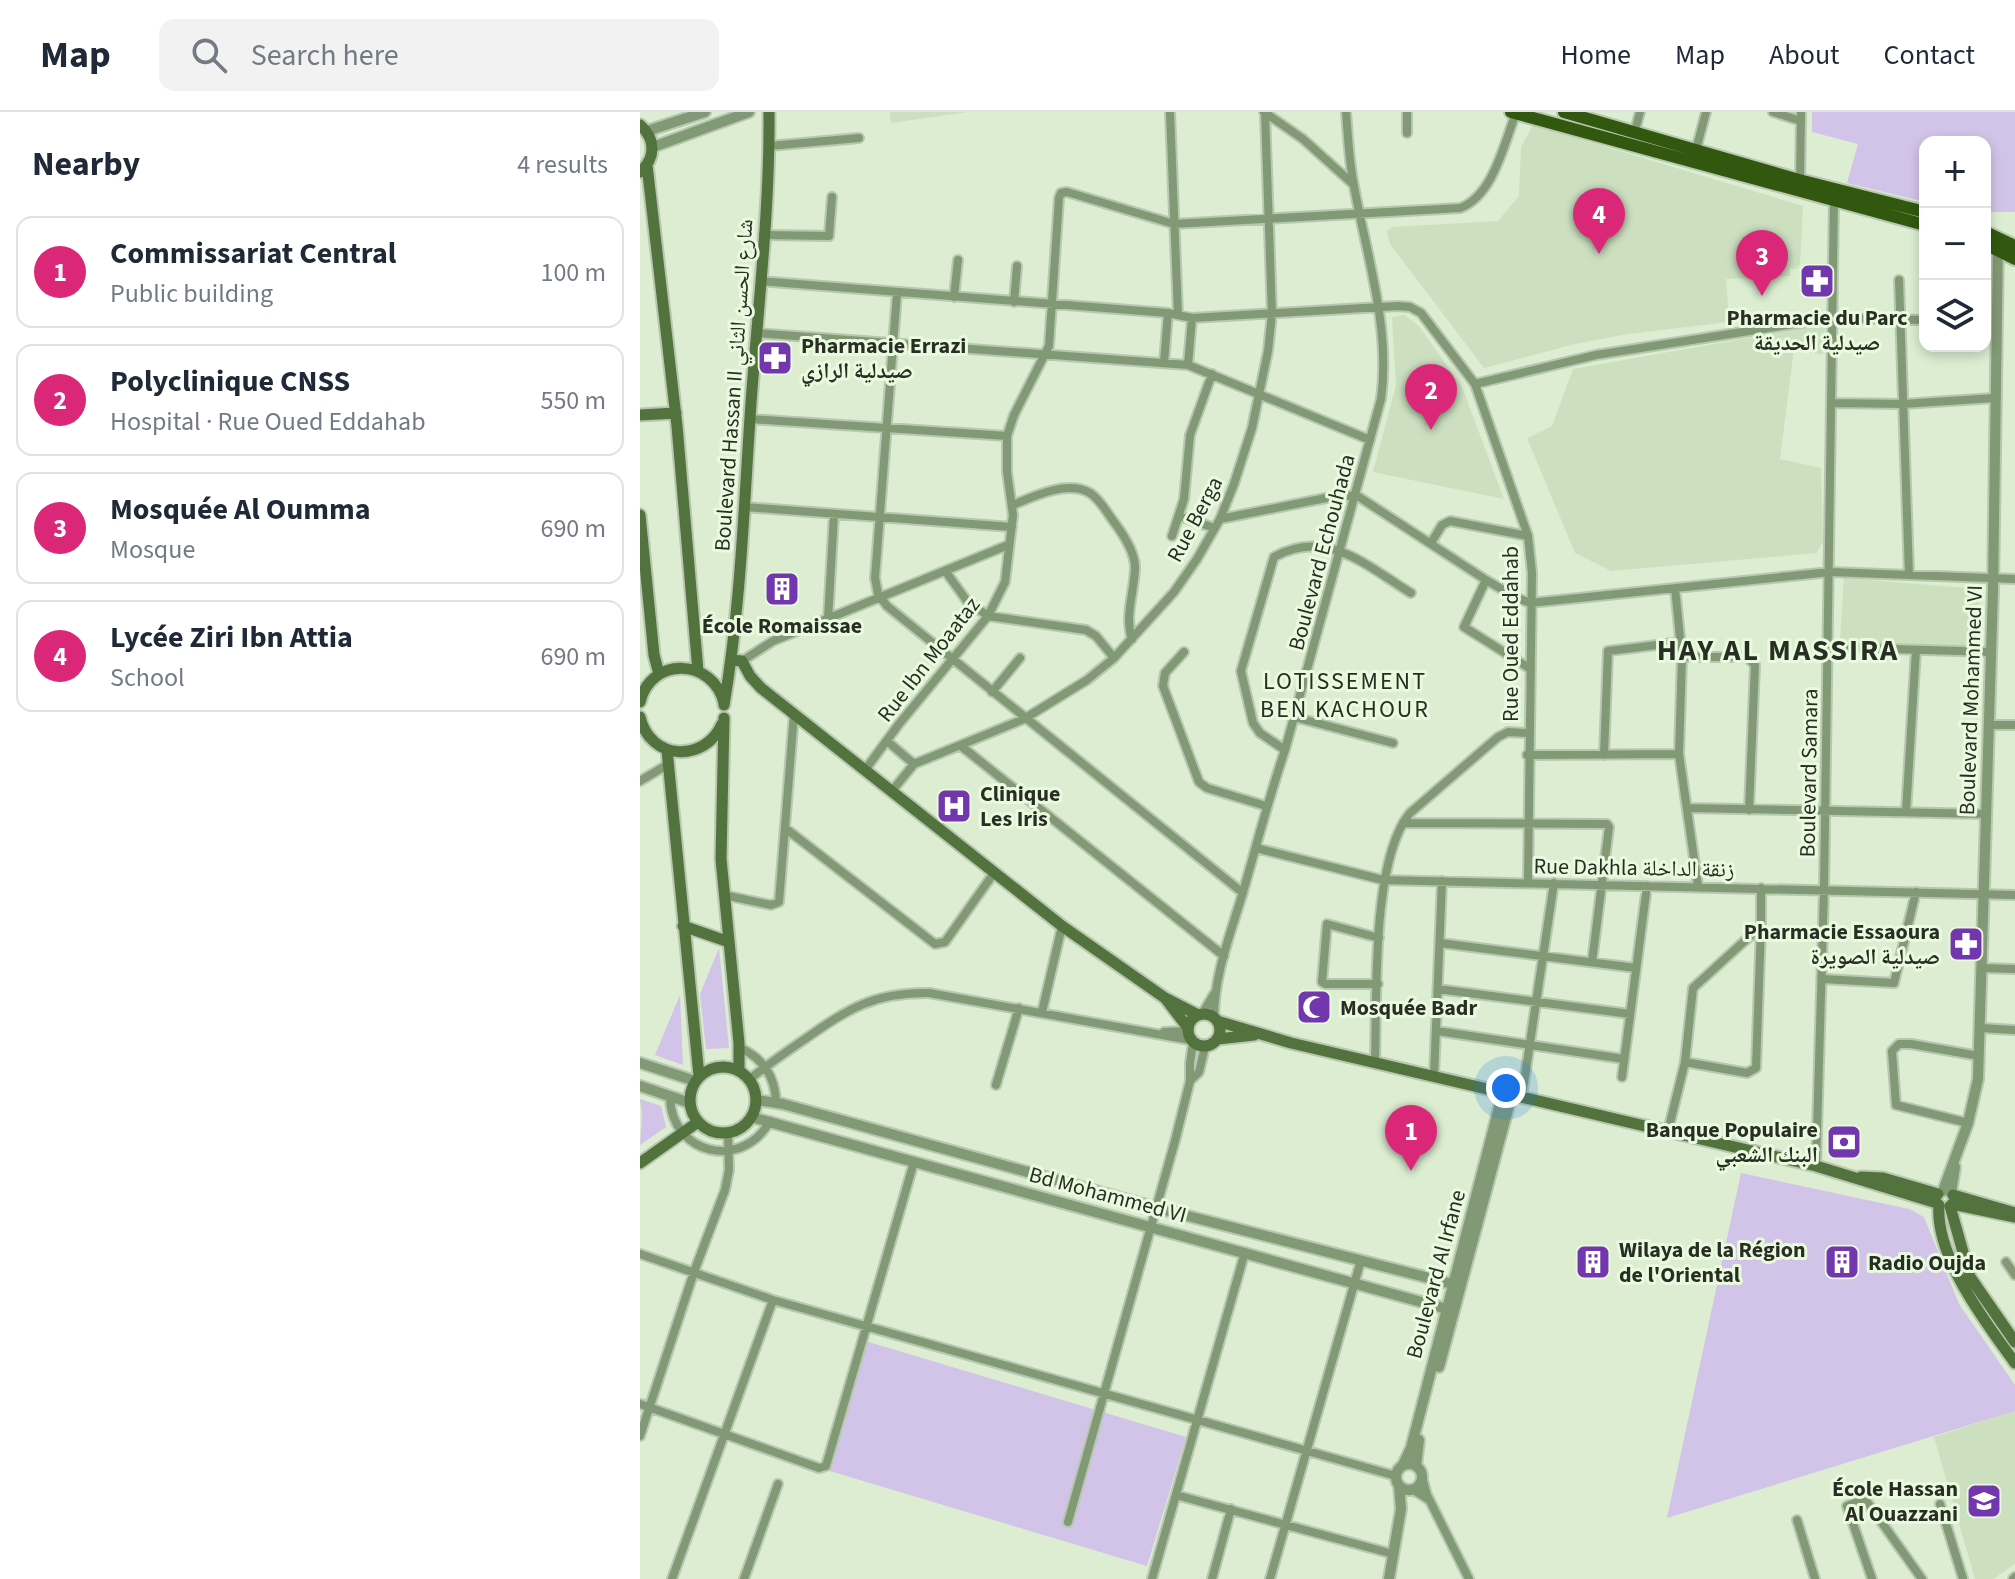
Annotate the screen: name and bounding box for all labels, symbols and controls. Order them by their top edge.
search box [159,19,719,91]
text: Map [40,28,111,82]
icon: search [187,33,231,77]
text: Search here [251,34,399,77]
text: Home [1560,35,1631,75]
text: Map [1675,35,1725,75]
text: About [1769,35,1840,75]
text: Contact [1884,35,1975,75]
map controls [1919,136,1991,352]
button: + [1919,136,1991,208]
text: Nearby [32,140,140,189]
text: 4 results [517,146,608,183]
pin: 4 [1573,188,1625,254]
button: − [1919,208,1991,280]
street label: Boulevard Hassan II شارع الحسن الثاني [706,218,762,552]
pin: 3 [1736,230,1788,296]
text: Commissariat Central [110,232,396,275]
text: 1 [53,254,67,291]
text: 100 m [540,254,606,291]
pharmacy icon: Pharmacie du Parc صيدلية الحديقة [1798,262,1836,300]
text: Public building [110,275,273,312]
button: layers [1919,280,1991,352]
place label: Pharmacie du Parc صيدلية الحديقة [1727,302,1907,359]
place label: Pharmacie Errazi صيدلية الرازي [801,330,966,387]
pharmacy icon: Pharmacie Errazi صيدلية الرازي [756,339,794,377]
text: Polyclinique CNSS [110,360,350,403]
pin: 2 [1405,364,1457,430]
text: 2 [53,382,67,419]
text: 550 m [540,382,606,419]
text: Hospital · Rue Oued Eddahab [110,403,426,440]
street label: Boulevard Echouhada [1280,451,1364,654]
street label: Rue Berga [1159,471,1231,568]
text: Mosquée Al Oumma [110,488,371,531]
text: 3 [53,510,67,547]
text: 690 m [540,510,606,547]
text: Mosque [110,531,195,568]
street label: Rue Oued Eddahab [1495,546,1527,722]
building icon: École Romaissae [763,570,801,608]
street label: Boulevard Mohammed VI [1951,584,1991,816]
street label: Rue Ibn Moaataz [870,590,988,729]
place label: École Romaissae [702,610,862,642]
text: Lycée Ziri Ibn Attia [110,616,353,659]
district label: HAY AL MASSIRA [1657,629,1899,672]
text: 4 [53,638,67,675]
text: 690 m [540,638,606,675]
text: School [110,659,185,696]
district label: LOTISSEMENT BEN KACHOUR [1260,664,1430,727]
street label: Boulevard Samara [1792,688,1826,858]
place label: Clinique Les Iris [980,778,1060,835]
hospital icon: Clinique Les Iris [935,787,973,825]
street label: Rue Dakhla زنقة الداخلة [1533,850,1735,886]
place label: Pharmacie Essaoura صيدلية الصويرة [1744,916,1940,973]
pharmacy icon: Pharmacie Essaoura صيدلية الصويرة [1947,925,1985,963]
mosque icon: Mosquée Badr [1295,988,1333,1026]
place label: Mosquée Badr [1340,992,1477,1024]
your location [1486,1068,1526,1108]
pin: 1 [1385,1105,1437,1171]
place label: Banque Populaire البنك الشعبي [1646,1114,1818,1171]
bank icon: Banque Populaire البنك الشعبي [1825,1123,1863,1161]
street label: Bd Mohammed VI [1026,1159,1190,1231]
street label: Boulevard Al Irfane [1398,1186,1474,1362]
place label: Wilaya de la Région de l'Oriental [1619,1234,1806,1291]
building icon: Wilaya de la Région de l'Oriental [1574,1243,1612,1281]
building icon: Radio Oujda [1823,1243,1861,1281]
place label: Radio Oujda [1868,1247,1986,1279]
place label: École Hassan Al Ouazzani [1832,1473,1958,1530]
school or university icon: École Hassan Al Ouazzani [1965,1482,2003,1520]

